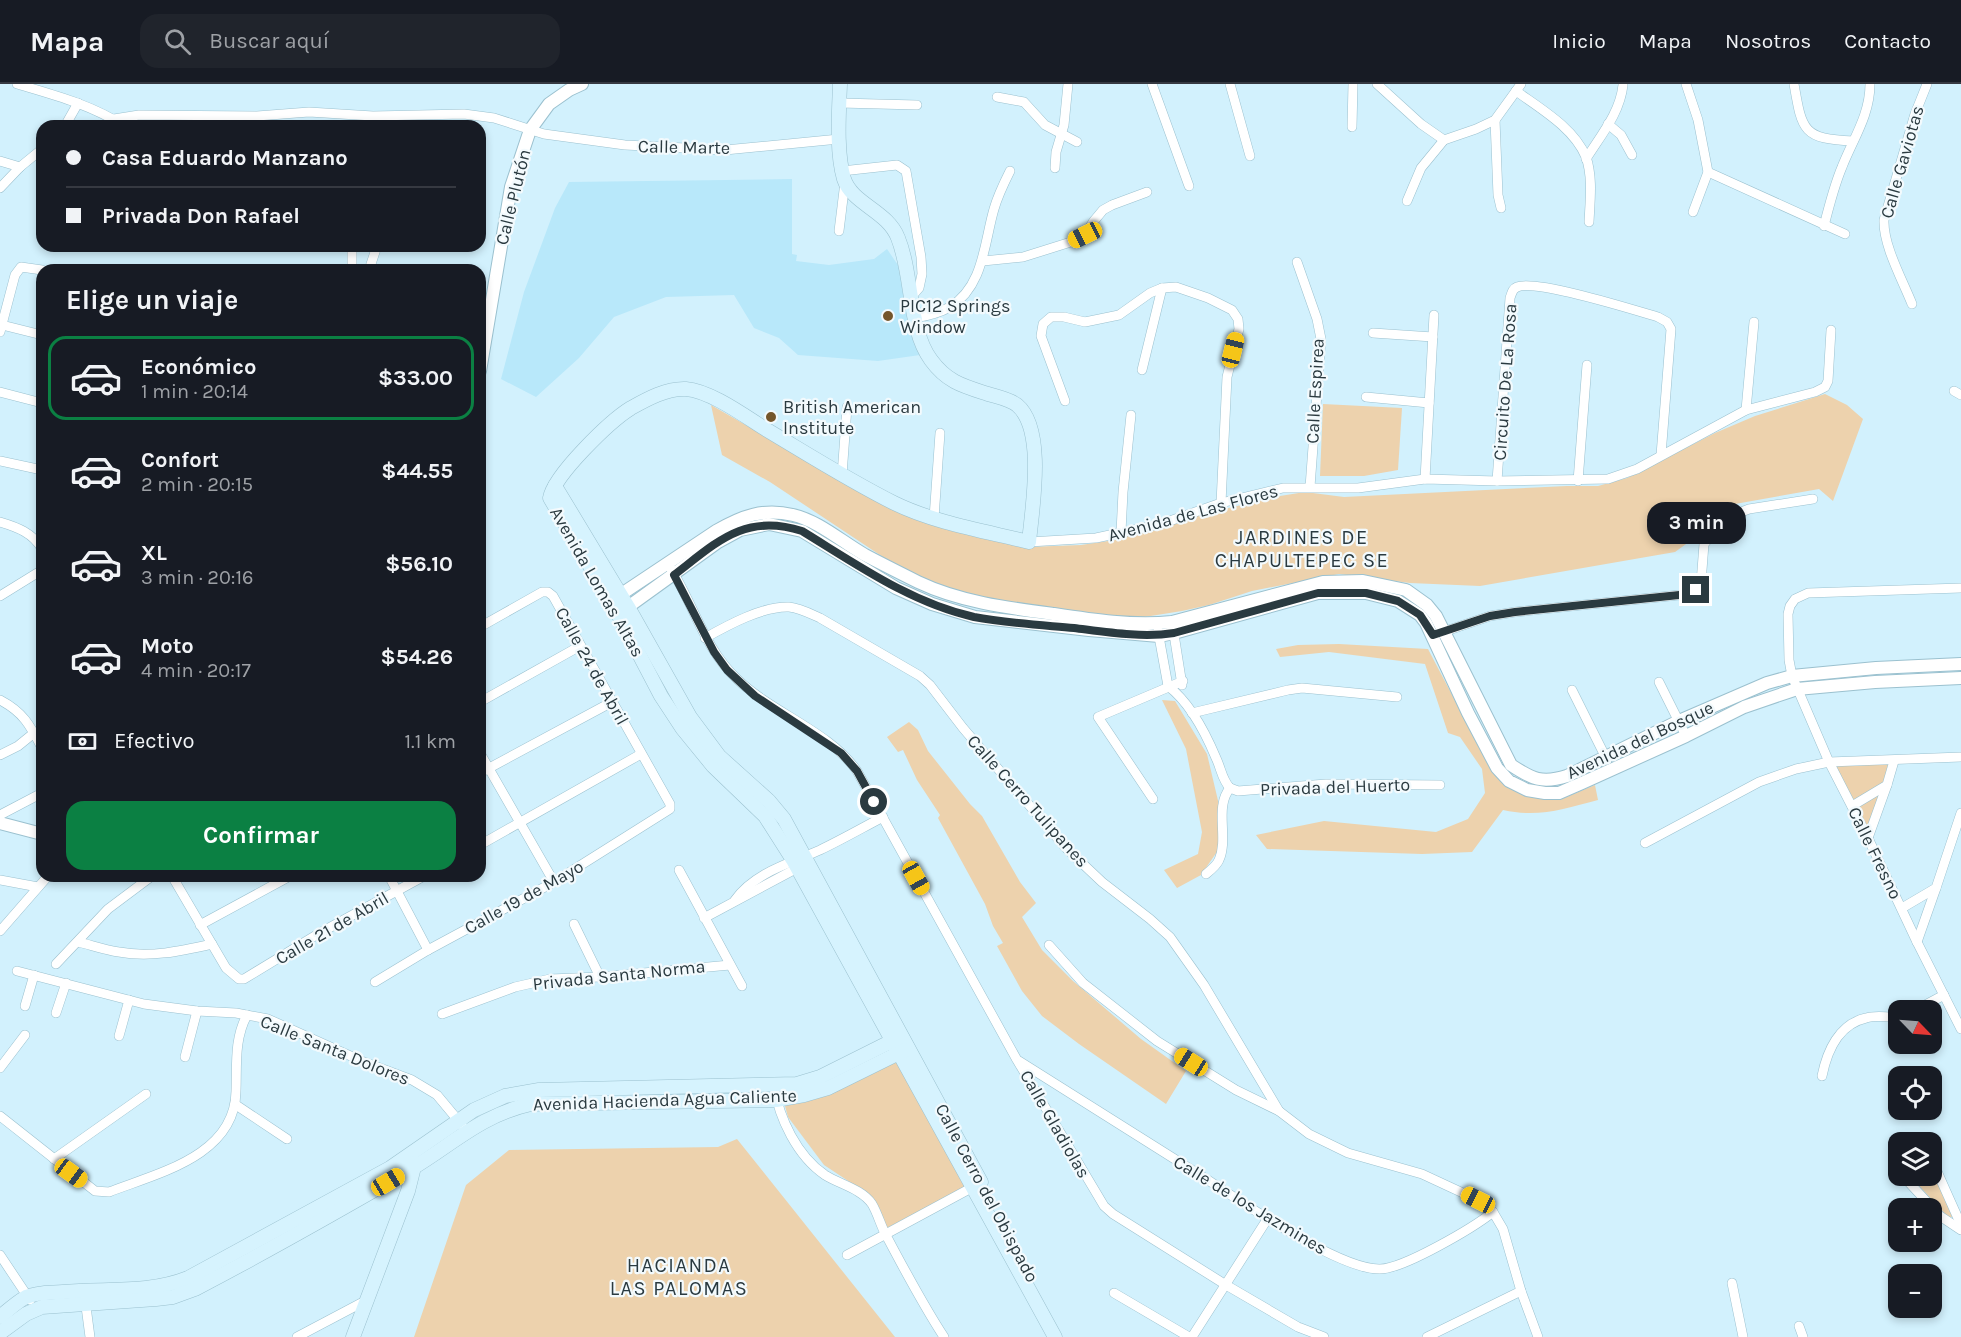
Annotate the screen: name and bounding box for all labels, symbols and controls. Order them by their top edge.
search box [140,14,560,68]
text: Mapa [30,25,104,58]
icon: search [161,25,194,58]
text: Buscar aquí [209,28,329,54]
text: Inicio [1552,29,1606,53]
text: Mapa [1639,29,1692,53]
text: Nosotros [1725,29,1811,53]
text: Contacto [1844,29,1931,53]
street label: Calle Gaviotas [1875,103,1929,221]
street label: Calle Marte [638,135,730,159]
text: Casa Eduardo Manzano [102,145,348,171]
street label: Calle Plutón [490,147,536,247]
text: Privada Don Rafael [102,203,300,229]
car [1065,219,1105,251]
text: Elige un viaje [66,284,238,316]
place label: PIC12 Springs Window [900,295,1010,338]
street label: Circuito De La Rosa [1489,303,1521,461]
marker: PIC12 Springs Window [881,309,895,323]
car [1220,330,1246,370]
street label: Calle Espirea [1301,338,1329,444]
icon: car [69,351,123,405]
text: Económico [141,354,256,380]
text: $33.00 [378,365,453,391]
text: 1 min · 20:14 [141,380,248,403]
place label: British American Institute [783,396,921,439]
marker: British American Institute [764,410,778,424]
icon: car [69,444,123,498]
text: Confort [141,447,219,473]
text: $44.55 [381,458,453,484]
text: 2 min · 20:15 [141,473,253,496]
street label: Avenida de Las Flores [1106,480,1280,546]
street label: Avenida Lomas Altas [545,503,649,661]
callout: 3 min [1646,503,1746,545]
text: 3 min [1669,511,1724,534]
district label: JARDINES DE CHAPULTEPEC SE [1215,526,1389,572]
icon: car [69,537,123,591]
text: XL [141,540,167,566]
text: $56.10 [385,551,453,577]
text: 3 min · 20:16 [141,566,254,589]
route end [1682,576,1709,603]
street label: Calle 24 de Abril [551,603,633,729]
icon: car [69,630,123,684]
text: Moto [141,633,194,659]
text: $54.26 [381,644,453,670]
text: 4 min · 20:17 [141,659,251,682]
street label: Avenida del Bosque [1563,696,1717,784]
icon: cash [66,725,99,758]
text: Efectivo [114,728,194,754]
text: 1.1 km [404,730,456,753]
street label: Calle Cerro Tulipanes [963,730,1093,872]
street label: Privada del Huerto [1260,773,1410,801]
route start [860,788,887,815]
button: Confirmar [66,801,456,870]
street label: Calle Fresno [1843,803,1907,903]
street label: Calle 19 de Mayo [461,855,587,939]
car [899,858,933,898]
street label: Calle 21 de Abril [271,887,393,969]
street label: Privada Santa Norma [531,955,707,995]
north arrow [1888,1000,1942,1054]
map controls [1888,1000,1942,1318]
street label: Calle Santa Dolores [257,1010,413,1090]
car [1171,1045,1211,1079]
street label: Calle Gladiolas [1015,1066,1095,1182]
button: locate [1888,1066,1942,1120]
street label: Avenida Hacienda Agua Caliente [533,1084,797,1116]
street label: Calle Cerro del Obispado [931,1100,1043,1286]
button: layers [1888,1132,1942,1186]
street label: Calle de los Jazmines [1169,1151,1331,1259]
car [51,1155,91,1191]
car [368,1165,408,1199]
car [1458,1184,1498,1216]
button: + [1888,1198,1942,1252]
district label: HACIANDA LAS PALOMAS [610,1254,748,1300]
button: − [1888,1264,1942,1318]

